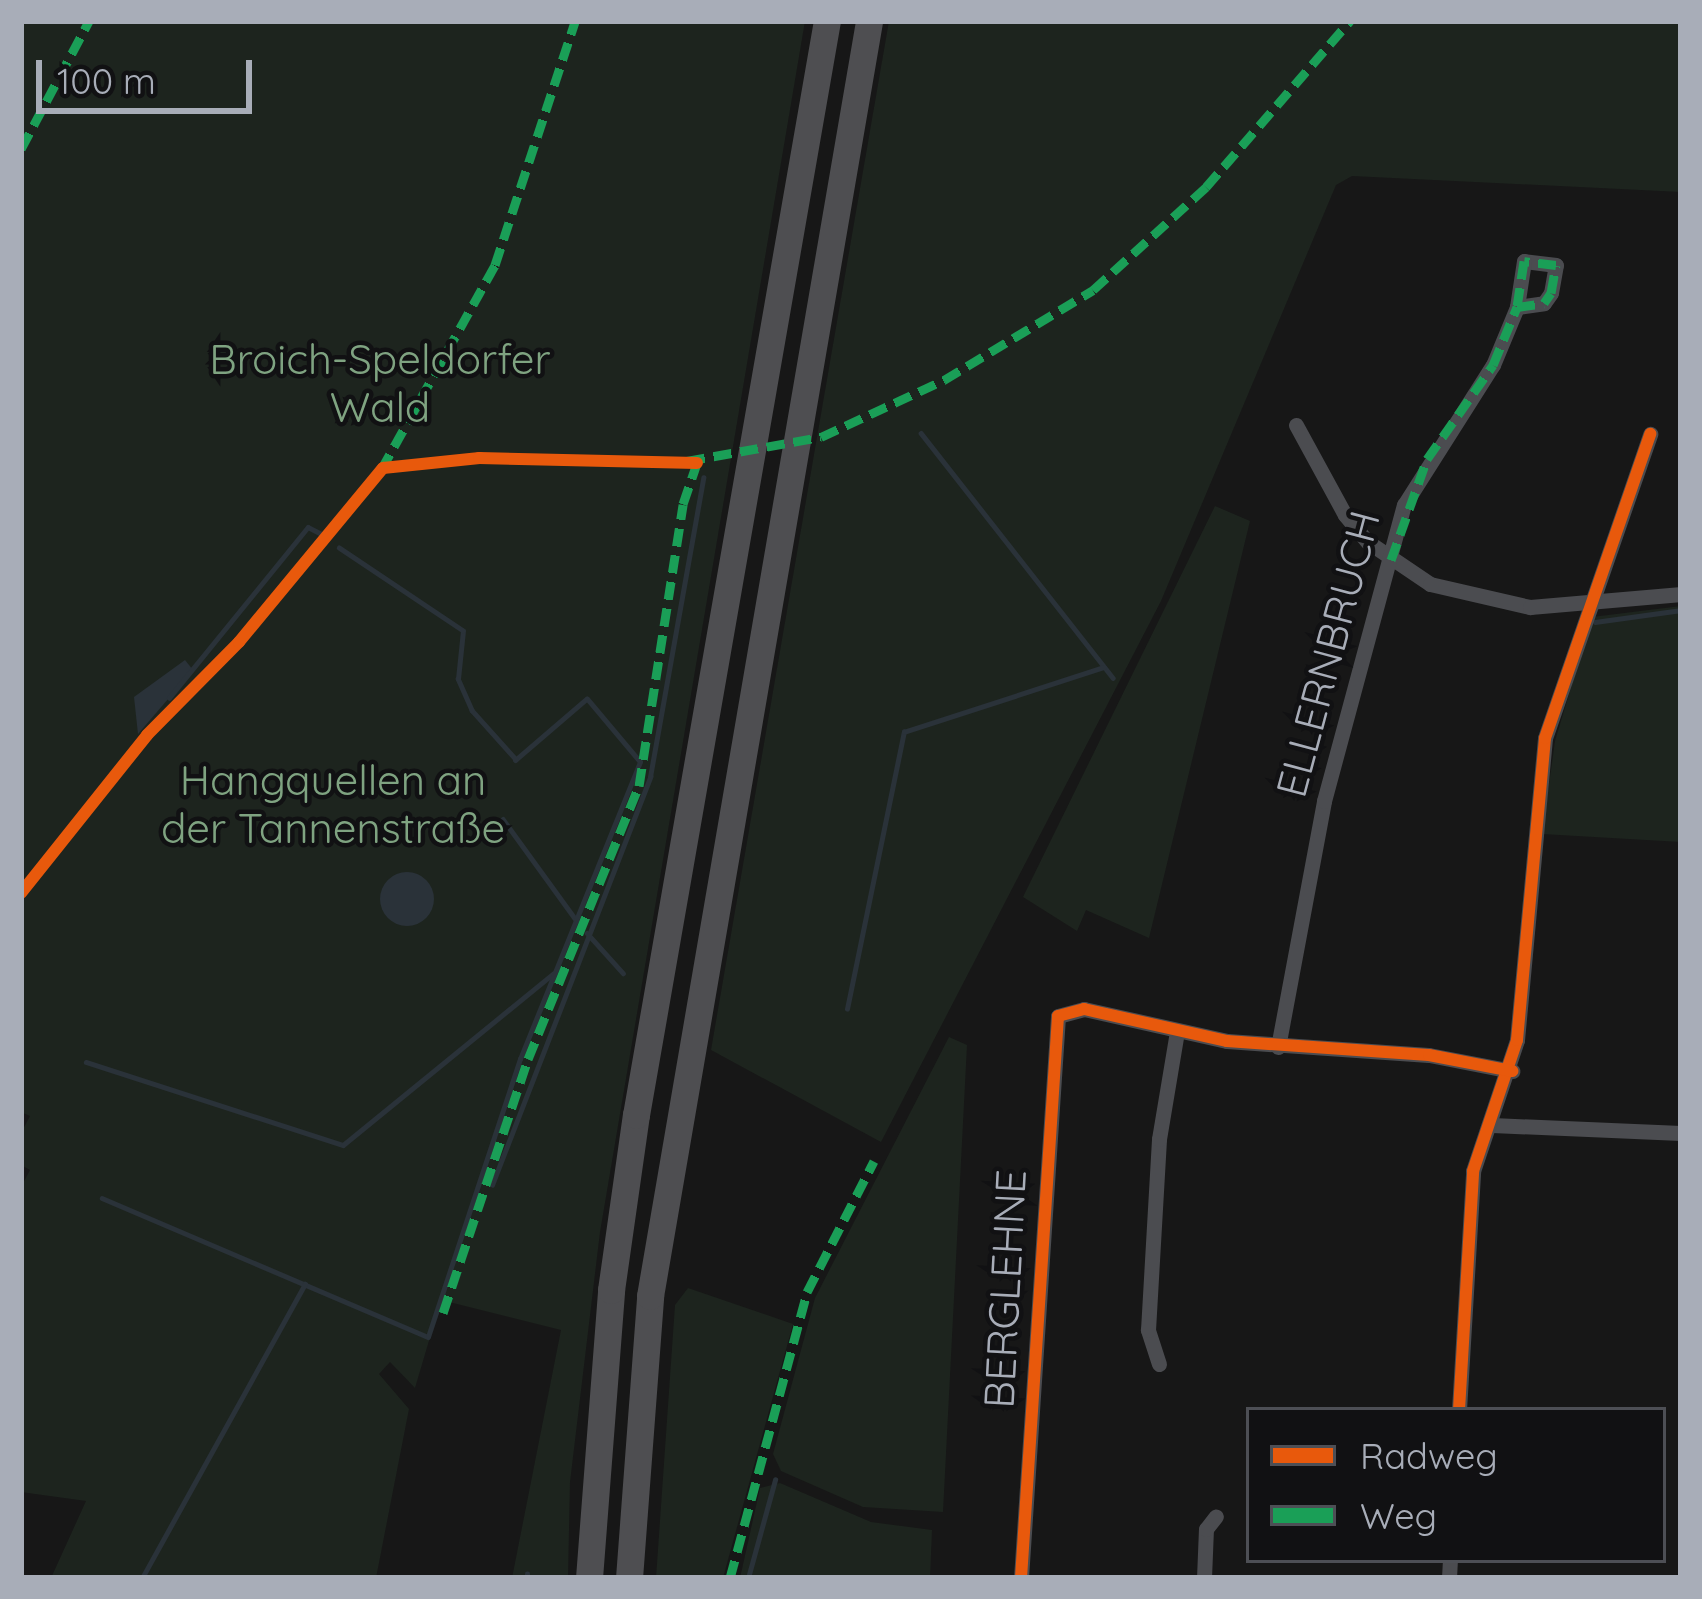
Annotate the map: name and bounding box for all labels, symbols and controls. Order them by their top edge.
scale bar [42,36,258,110]
text: 100 m [57,58,156,103]
park label: Broich-Speldorfer Wald [209,334,551,433]
street label: ELLERNBRUCH [1266,505,1390,803]
park label: Hangquellen an der Tannenstraße [161,755,505,854]
street label: BERGLEHNE [974,1168,1036,1410]
legend [1246,1407,1666,1563]
text: Radweg [1360,1433,1498,1478]
text: Weg [1360,1493,1437,1538]

